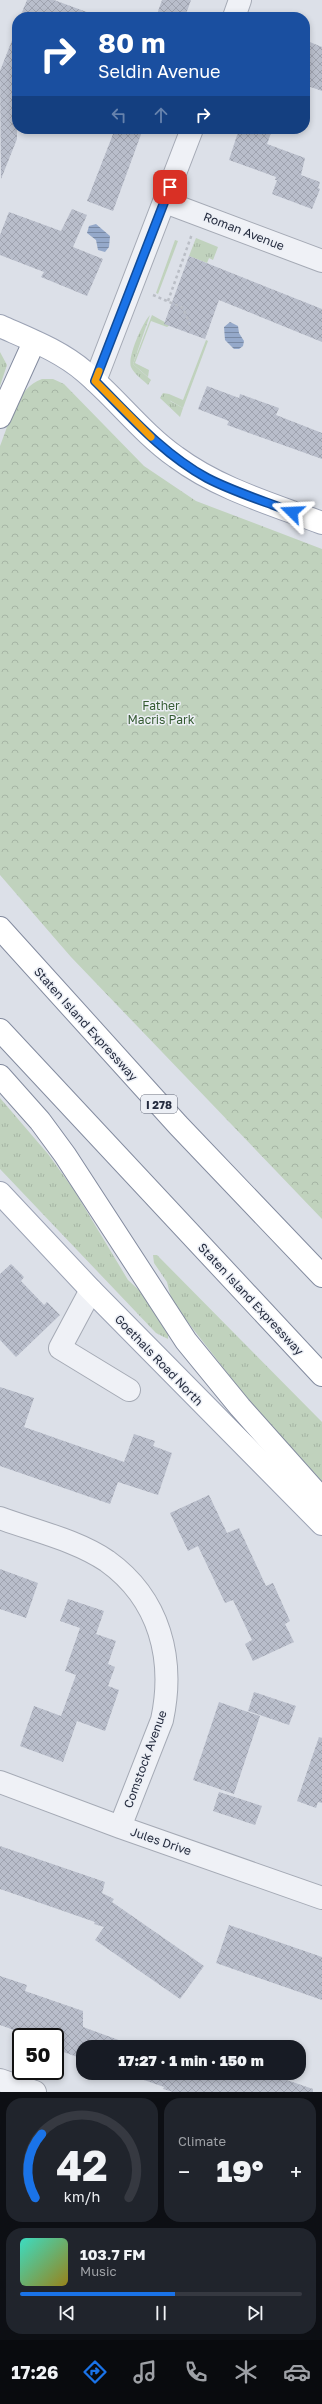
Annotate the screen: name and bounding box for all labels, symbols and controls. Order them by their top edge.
text: 80 m [98,26,166,59]
icon: right [32,28,84,80]
text: Seldin Avenue [98,60,221,82]
icon: left [108,104,130,126]
icon: ahead [150,104,172,126]
icon: right [192,104,214,126]
pin [153,170,187,204]
icon: arrive [159,176,181,198]
street label: Roman Avenue [201,209,287,253]
position arrow [271,491,313,533]
park label: Father Macris Park [128,698,195,727]
street label: Staten Island Expressway [31,964,141,1084]
road number: I 278 [141,1095,177,1113]
street label: Staten Island Expressway [195,1240,307,1358]
street label: Goethals Road North [112,1311,206,1409]
street label: Comstock Avenue [120,1708,170,1810]
street label: Jules Drive [128,1824,194,1858]
speed limit sign: 50 [12,2028,64,2080]
text: 17:27 · 1 min · 150 m [118,2051,264,2069]
text: Climate [178,2133,226,2149]
text: 42 [56,2140,108,2190]
text: 19° [216,2153,264,2189]
text: − [178,2158,190,2185]
text: + [290,2158,302,2185]
text: km/h [64,2188,100,2205]
text: 103.7 FM [80,2245,146,2263]
text: Music [80,2263,117,2279]
icon: previous [56,2302,78,2324]
icon: pause [150,2302,172,2324]
icon: next [244,2302,266,2324]
icon: directions [81,2358,109,2386]
icon: music [131,2358,159,2386]
icon: phone [182,2358,210,2386]
icon: climate [232,2358,260,2386]
icon: car [283,2358,311,2386]
text: 17:26 [11,2361,58,2383]

